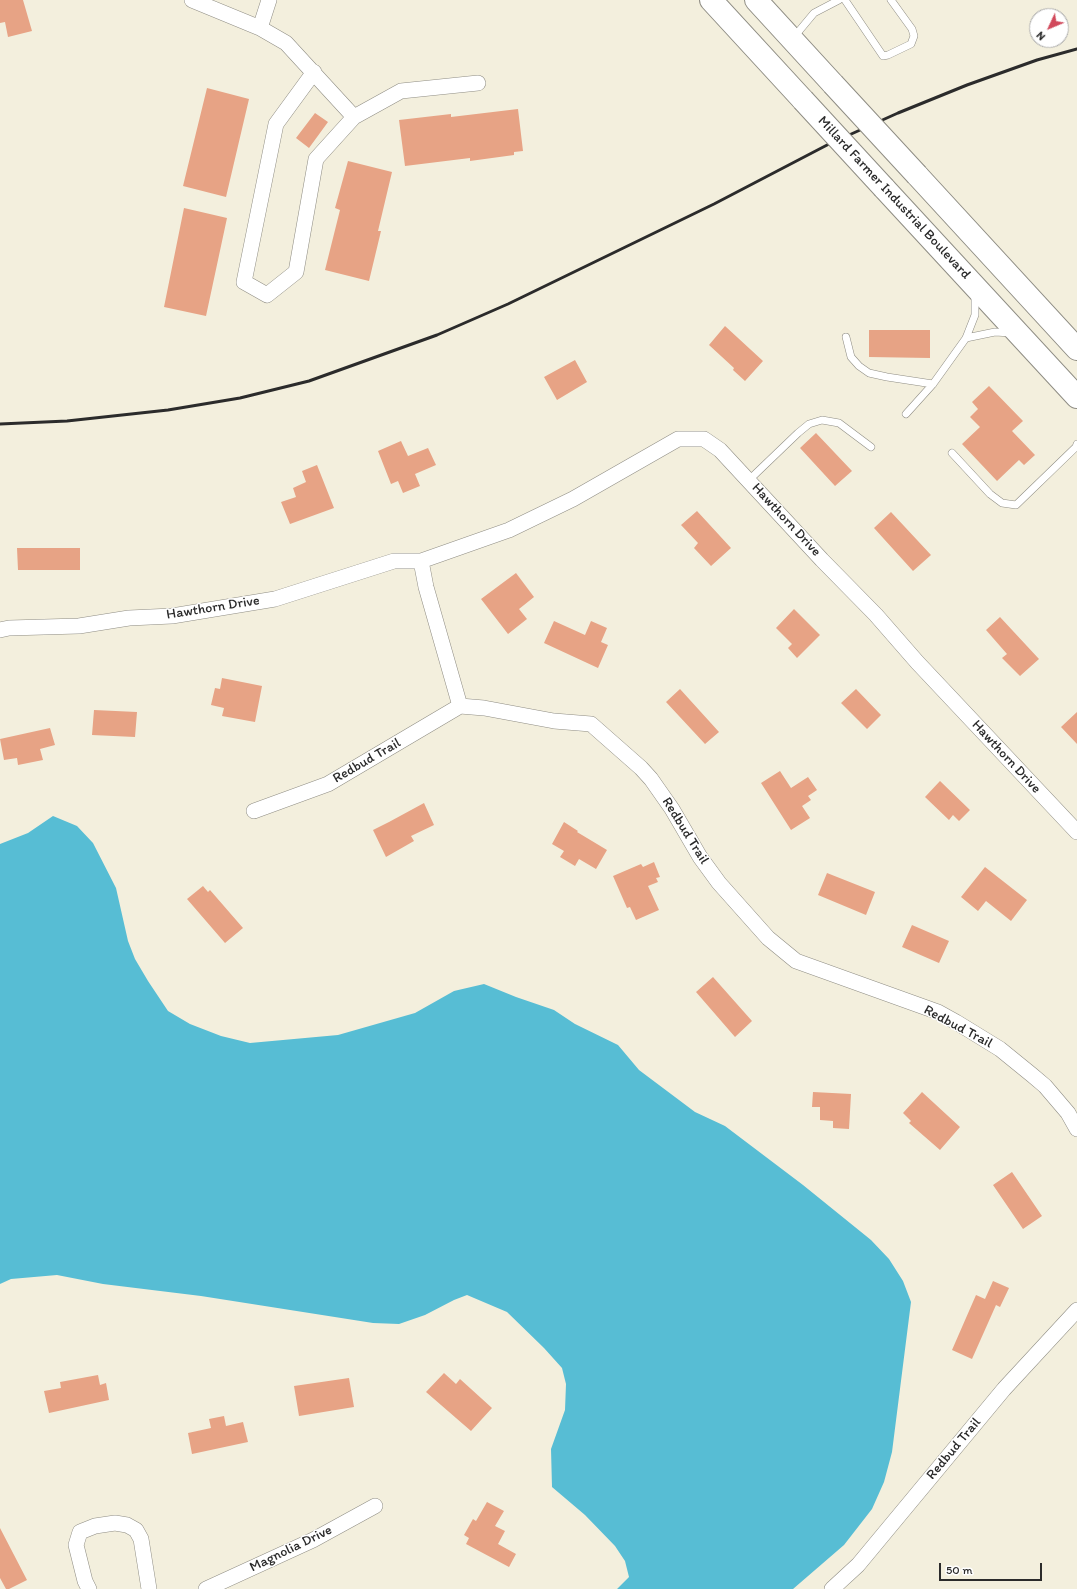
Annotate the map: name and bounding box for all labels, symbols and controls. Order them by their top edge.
north arrow [1029,8,1069,48]
text: N [1033,29,1048,43]
street label: Millard Farmer Industrial Boulevard [814,113,974,283]
street label: Hawthorn Drive [748,480,824,560]
street label: Hawthorn Drive [165,592,261,624]
street label: Hawthorn Drive [968,717,1044,797]
street label: Redbud Trail [330,735,404,787]
street label: Redbud Trail [658,794,712,868]
street label: Redbud Trail [921,1002,995,1052]
street label: Redbud Trail [923,1415,985,1483]
street label: Magnolia Drive [247,1522,335,1576]
scale bar [941,1555,1044,1581]
text: 50 m [946,1563,972,1577]

